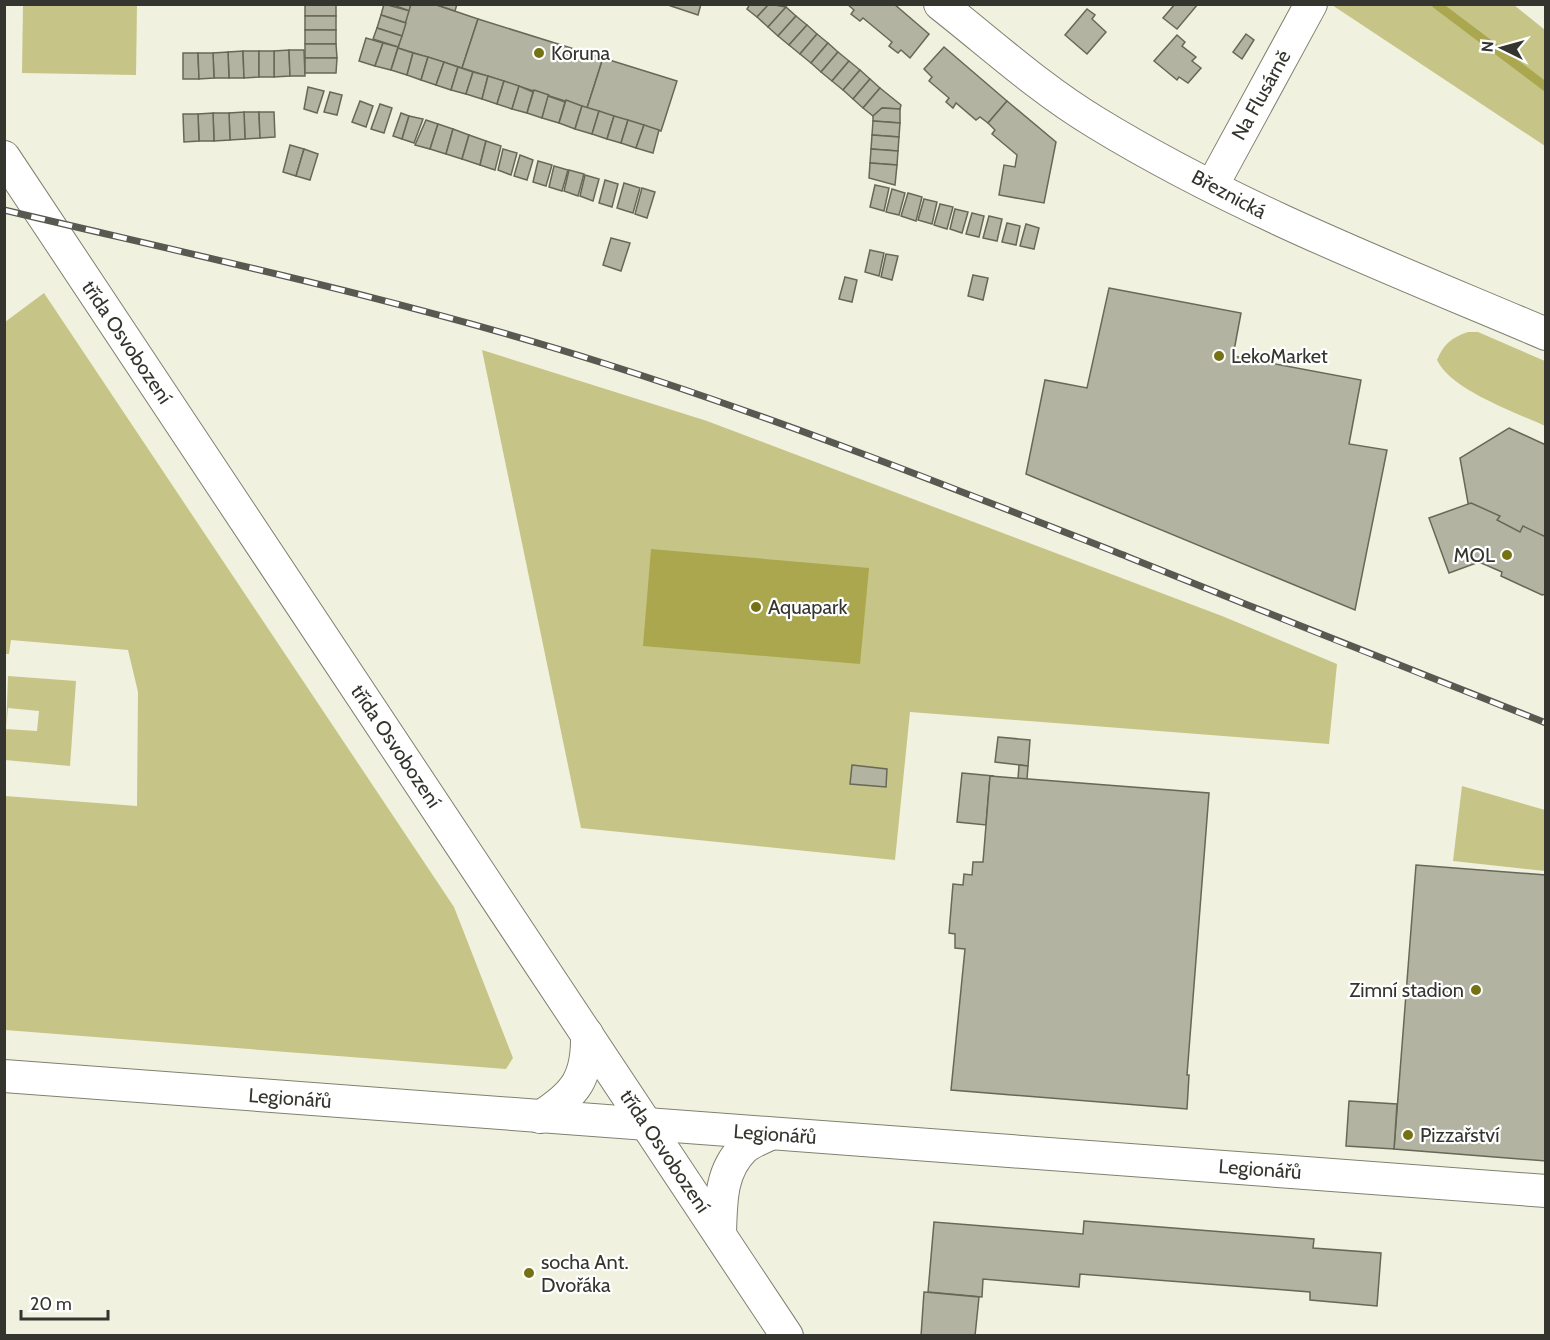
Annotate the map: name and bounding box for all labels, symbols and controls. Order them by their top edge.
north arrow [1472,18,1532,78]
text: N [1478,40,1498,53]
place label: Koruna [551,41,611,65]
marker: Koruna [532,46,546,60]
street label: Na Flusárně [1226,46,1296,144]
street label: Březnická [1188,164,1271,224]
street label: třída Osvobození [77,276,177,408]
place label: LekoMarket [1231,344,1328,368]
marker: LekoMarket [1212,349,1226,363]
place label: MOL [1453,543,1495,567]
marker: MOL [1500,548,1514,562]
place label: Aquapark [768,595,847,619]
marker: Aquapark [749,600,763,614]
street label: třída Osvobození [346,680,446,812]
place label: Zimní stadion [1349,978,1464,1002]
marker: Zimní stadion [1469,983,1483,997]
street label: Legionářů [248,1083,332,1113]
street label: třída Osvobození [615,1085,715,1217]
street label: Legionářů [733,1119,817,1149]
place label: Pizzařství [1420,1123,1499,1147]
marker: Pizzařství [1401,1128,1415,1142]
street label: Legionářů [1218,1154,1302,1184]
place label: socha Ant. Dvořáka [541,1250,629,1297]
marker: socha Ant. Dvořáka [522,1266,536,1280]
scale bar [21,1283,108,1321]
text: 20 m [30,1293,72,1315]

